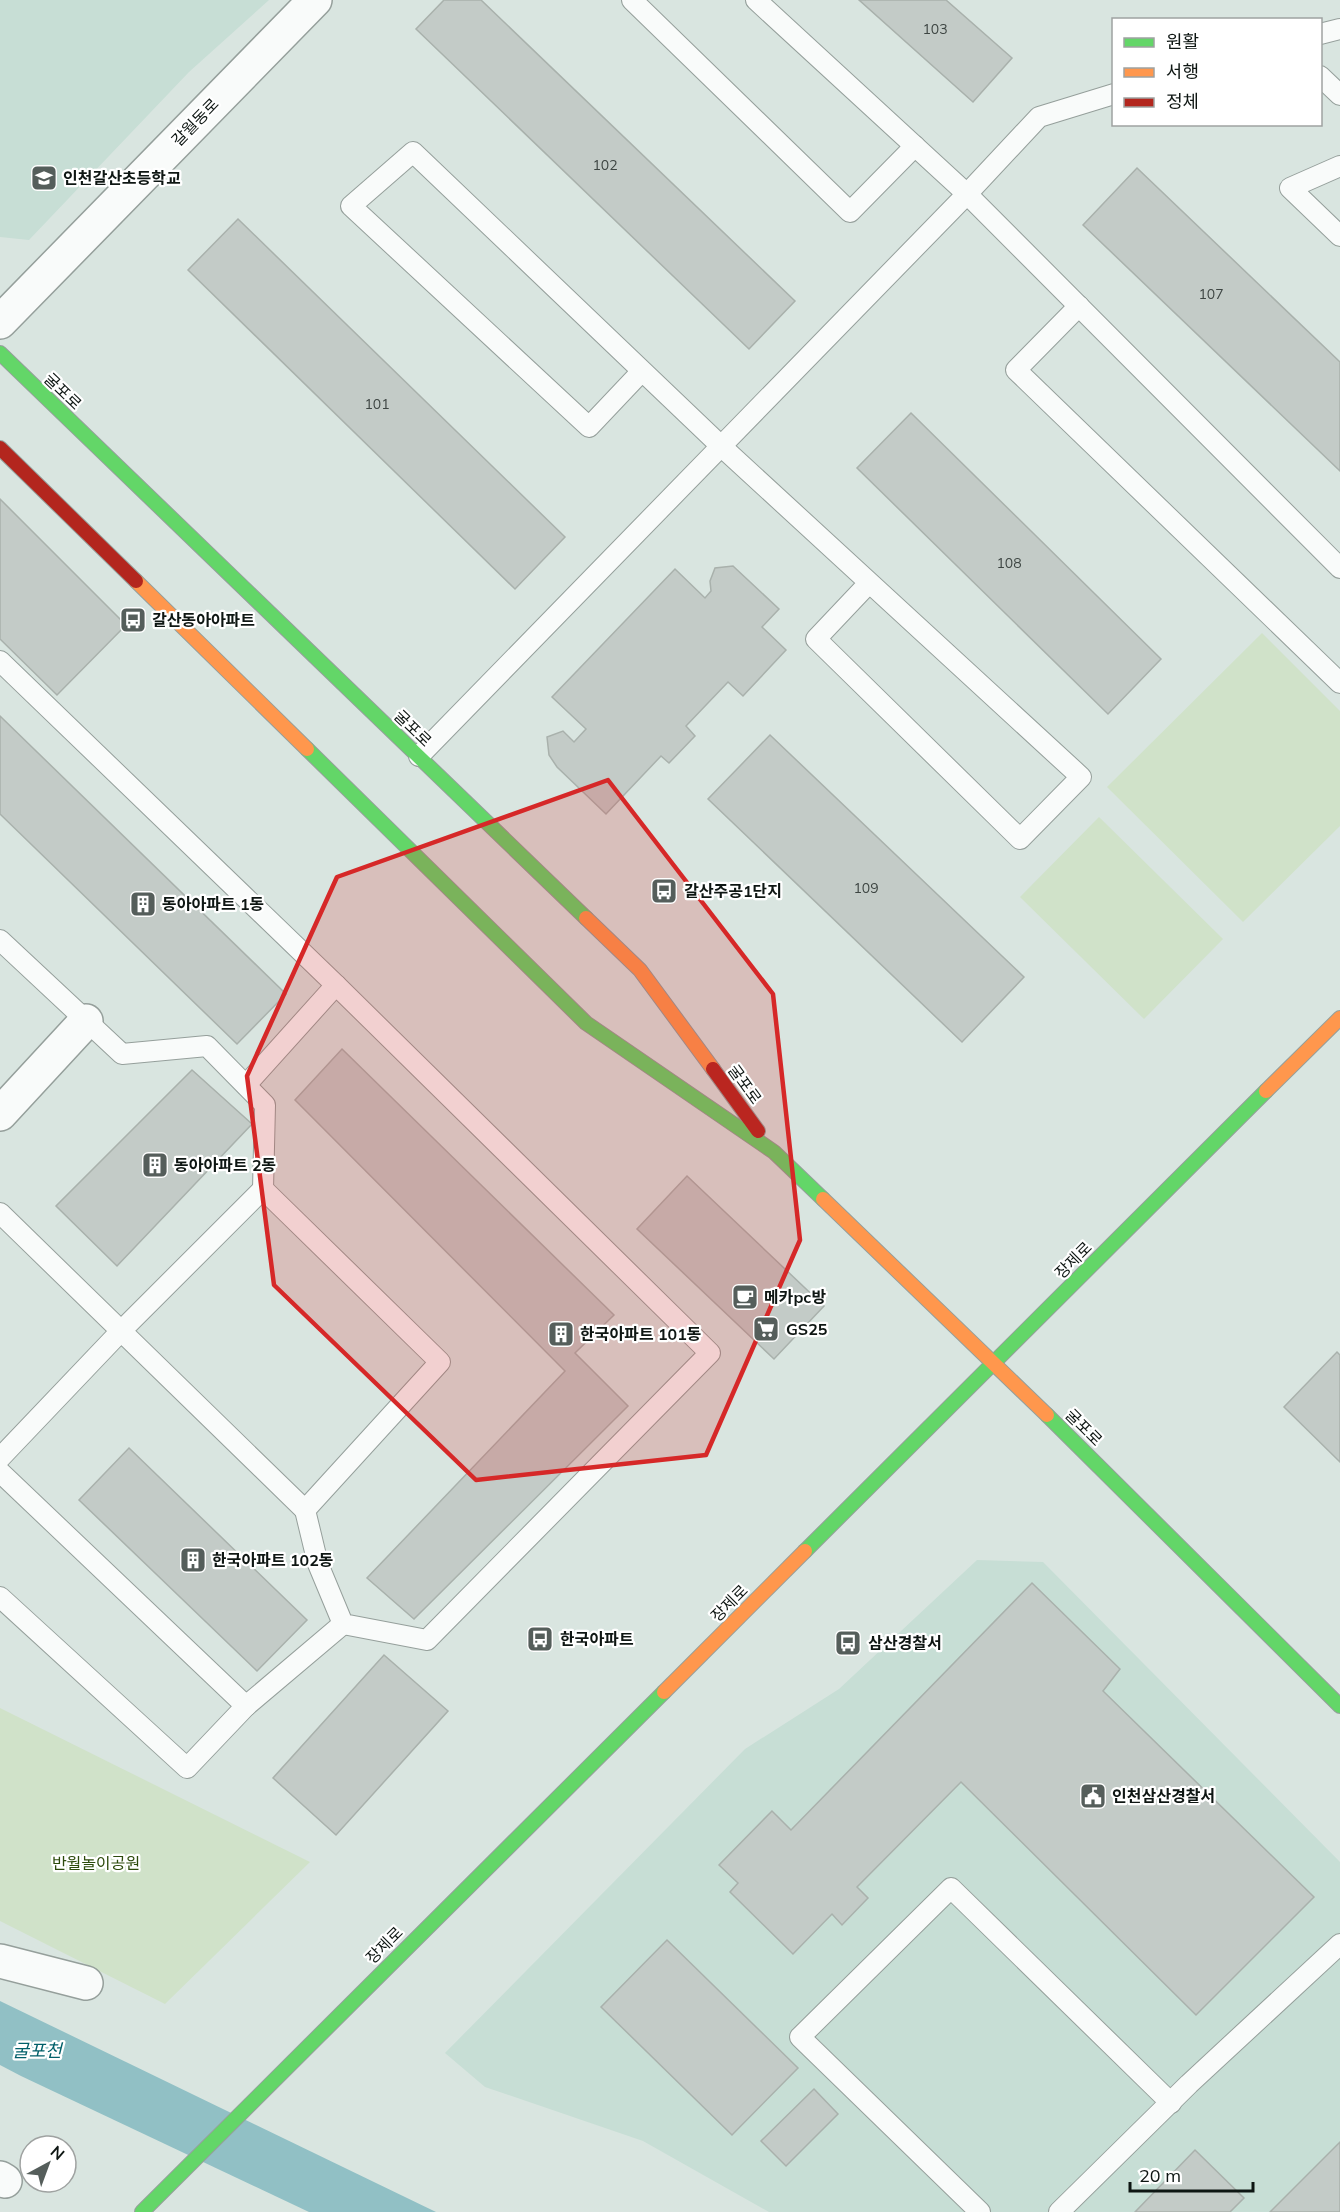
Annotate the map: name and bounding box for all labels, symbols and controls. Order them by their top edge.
legend [1112,18,1322,126]
house number: 103 [922,20,948,38]
text: 원활 [1166,30,1199,53]
text: 서행 [1166,60,1199,83]
text: 정체 [1166,90,1199,113]
street label: 갈월동로 [167,94,223,150]
house number: 102 [592,156,618,174]
school or university icon: 인천갈산초등학교 [29,163,59,193]
place label: 인천갈산초등학교 [63,168,181,188]
house number: 107 [1198,285,1224,303]
street label: 굴포로 [40,368,86,414]
house number: 101 [364,395,390,413]
house number: 108 [996,554,1022,572]
bus stop icon: 갈산동아아파트 [118,605,148,635]
place label: 갈산동아아파트 [152,610,255,630]
street label: 굴포로 [390,705,436,751]
bus stop icon: 갈산주공1단지 [649,876,679,906]
house number: 109 [853,879,879,897]
place label: 갈산주공1단지 [684,881,782,901]
building icon: 동아아파트 1동 [128,889,158,919]
place label: 동아아파트 1동 [162,894,264,914]
street label: 굴포로 [724,1060,766,1108]
building icon: 동아아파트 2동 [140,1150,170,1180]
place label: 동아아파트 2동 [174,1155,276,1175]
street label: 장제로 [1050,1237,1096,1283]
cafe icon: 메카pc방 [730,1282,760,1312]
place label: 메카pc방 [764,1287,826,1307]
supermarket icon: GS25 [751,1314,781,1344]
building icon: 한국아파트 101동 [546,1319,576,1349]
place label: GS25 [786,1319,828,1339]
place label: 한국아파트 101동 [580,1324,702,1344]
street label: 굴포로 [1061,1404,1107,1450]
building icon: 한국아파트 102동 [178,1545,208,1575]
place label: 한국아파트 102동 [212,1550,334,1570]
street label: 장제로 [706,1580,752,1626]
bus stop icon: 한국아파트 [525,1624,555,1654]
bus stop icon: 삼산경찰서 [833,1628,863,1658]
place label: 한국아파트 [560,1629,634,1649]
place label: 삼산경찰서 [868,1633,942,1653]
public building icon: 인천삼산경찰서 [1078,1781,1108,1811]
place label: 인천삼산경찰서 [1112,1786,1215,1806]
park label: 반월놀이공원 [52,1853,140,1873]
street label: 장제로 [361,1922,407,1968]
water label: 굴포천 [12,2039,64,2062]
north arrow [18,2134,78,2194]
text: N [47,2141,69,2164]
scale bar [1130,2155,1253,2193]
text: 20 m [1139,2164,1181,2187]

